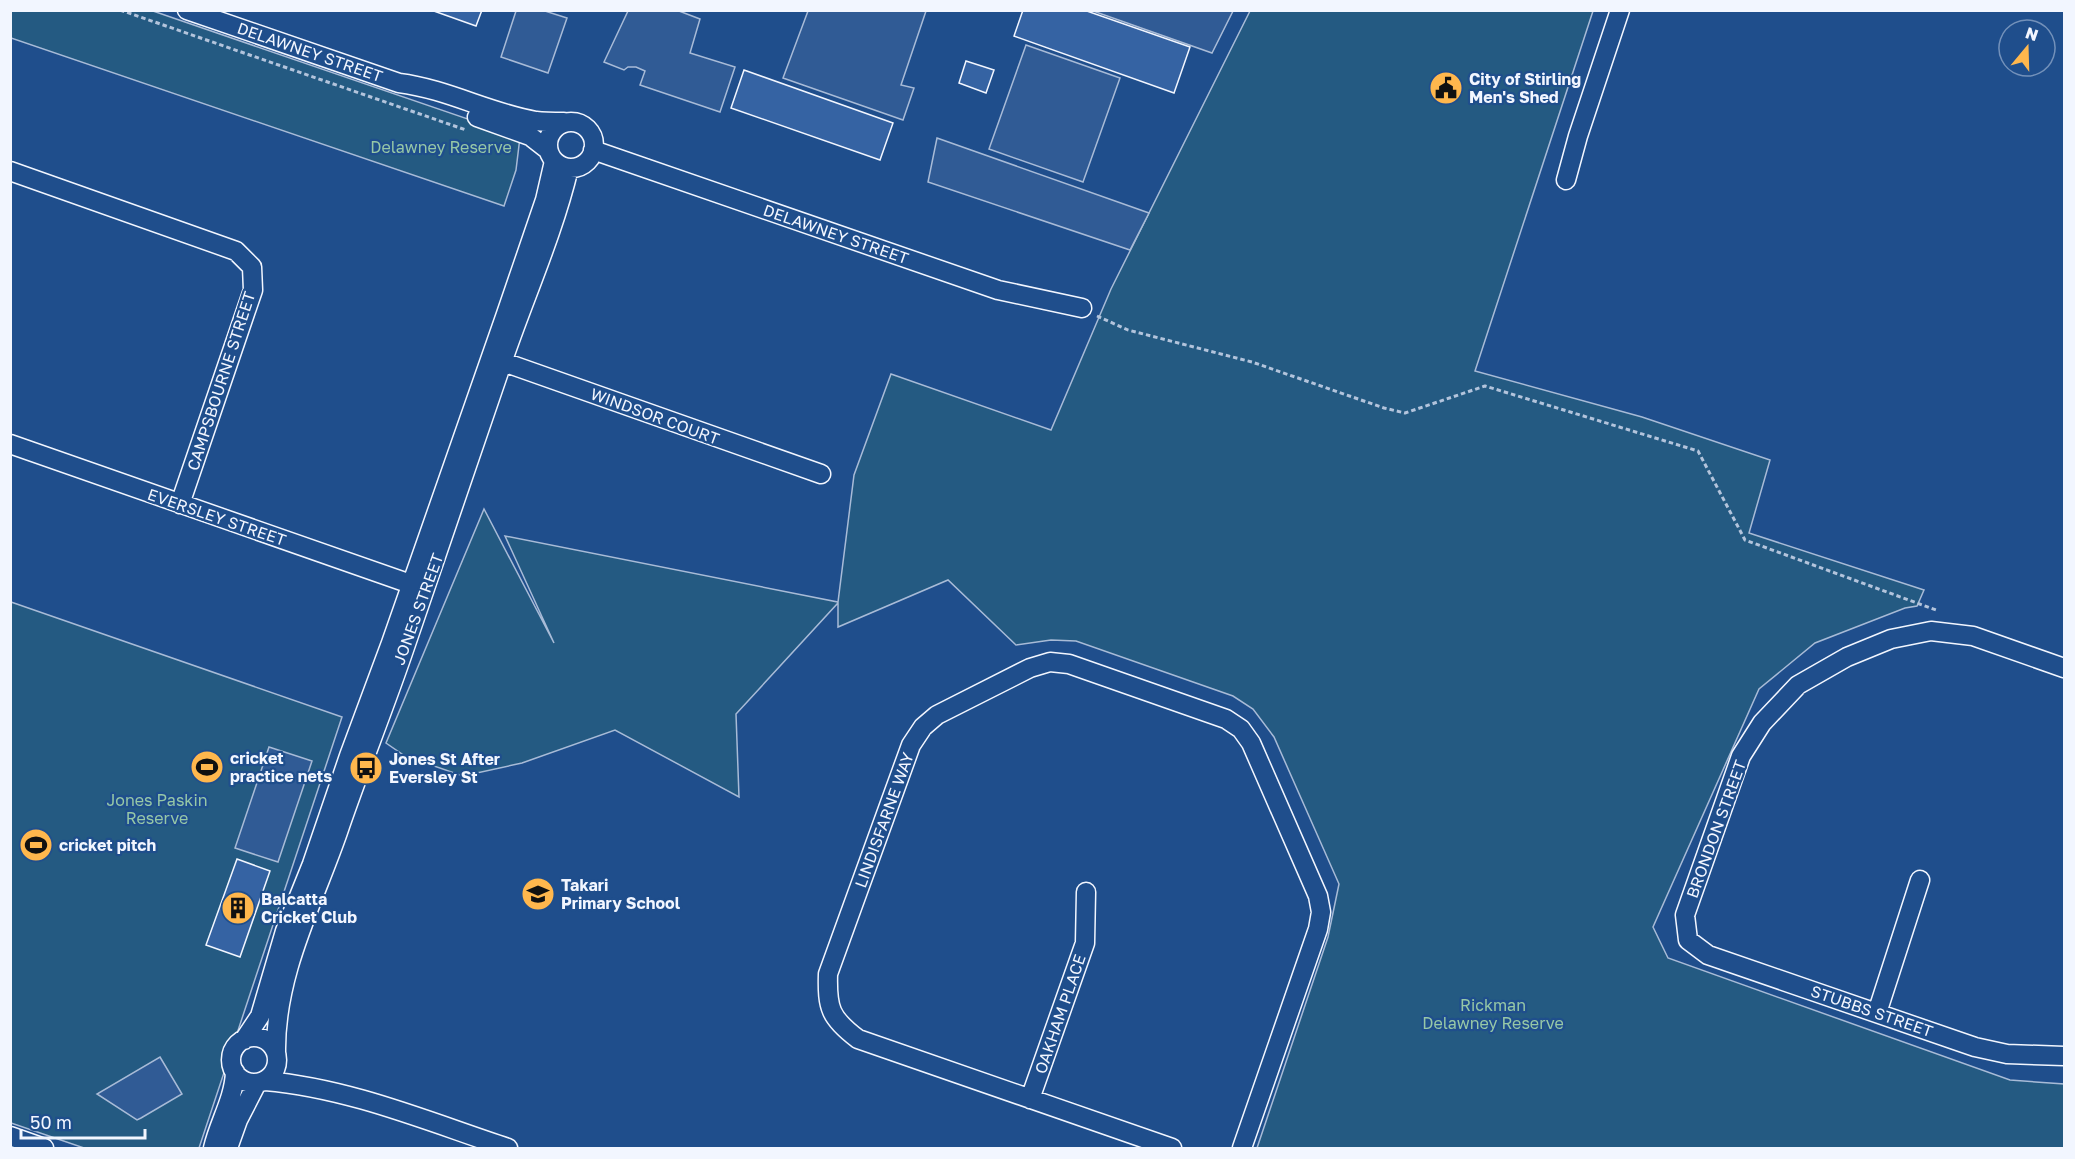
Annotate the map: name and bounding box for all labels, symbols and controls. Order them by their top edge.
street label: DELAWNEY STREET [235,18,385,86]
north arrow [1997,18,2057,78]
text: N [2023,22,2041,45]
place label: City of Stirling Men's Shed [1469,69,1581,107]
public building icon: City of Stirling Men's Shed [1428,70,1464,106]
park label: Delawney Reserve [370,137,512,157]
street label: DELAWNEY STREET [761,200,911,268]
street label: CAMPSBOURNE STREET [183,289,259,473]
street label: WINDSOR COURT [588,383,722,449]
street label: EVERSLEY STREET [145,484,289,550]
street label: JONES STREET [389,550,447,668]
place label: cricket practice nets [230,748,332,786]
sports icon: cricket practice nets [189,749,225,785]
place label: Jones St After Eversley St [389,749,500,787]
street label: LINDISFARNE WAY [850,749,918,890]
bus stop icon: Jones St After Eversley St [348,750,384,786]
street label: BRONDON STREET [1682,757,1750,901]
park label: Jones Paskin Reserve [106,790,208,828]
sports icon: cricket pitch [18,827,54,863]
place label: cricket pitch [59,835,156,855]
place label: Takari Primary School [561,875,681,913]
school or university icon: Takari Primary School [520,876,556,912]
place label: Balcatta Cricket Club [261,889,357,927]
building icon: Balcatta Cricket Club [220,890,256,926]
street label: OAKHAM PLACE [1030,952,1090,1076]
street label: STUBBS STREET [1808,981,1936,1041]
park label: Rickman Delawney Reserve [1422,995,1564,1033]
scale bar [21,1102,146,1140]
text: 50 m [30,1111,72,1133]

